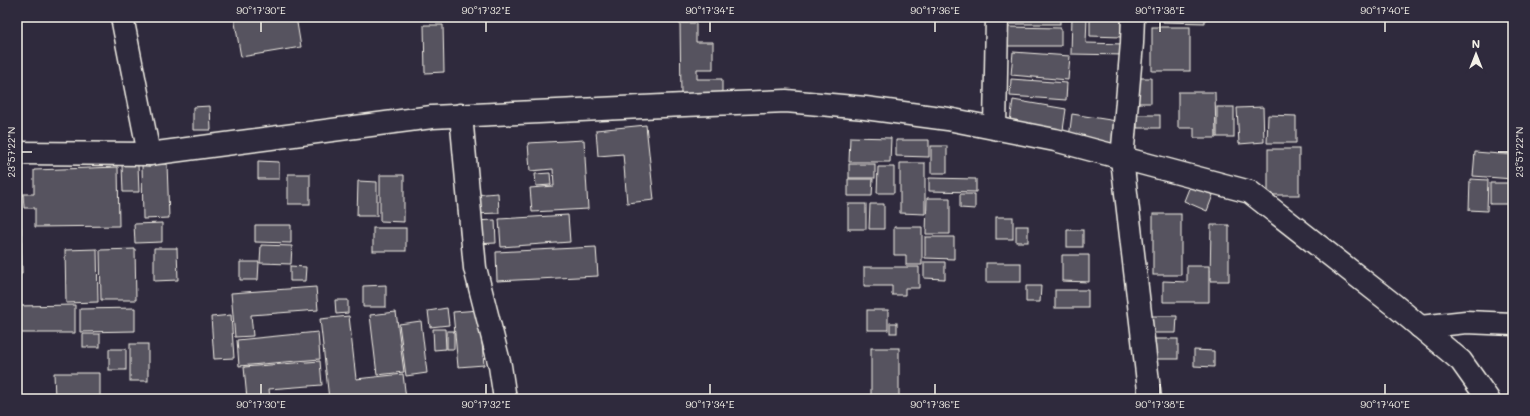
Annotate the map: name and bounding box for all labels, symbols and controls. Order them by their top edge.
text: 90°17'30"E [236,3,286,17]
text: 90°17'32"E [462,3,511,17]
text: 90°17'34"E [685,3,735,17]
text: 90°17'36"E [910,3,960,17]
text: 90°17'38"E [1135,3,1185,17]
text: 90°17'40"E [1360,3,1410,17]
north arrow [1456,34,1496,74]
text: N [1472,36,1480,51]
text: 23°57'22"N [4,127,18,177]
text: 23°57'22"N [1512,127,1526,177]
text: 90°17'30"E [236,397,286,411]
text: 90°17'32"E [462,397,511,411]
text: 90°17'34"E [685,397,735,411]
text: 90°17'36"E [910,397,960,411]
text: 90°17'38"E [1135,397,1185,411]
text: 90°17'40"E [1360,397,1410,411]

